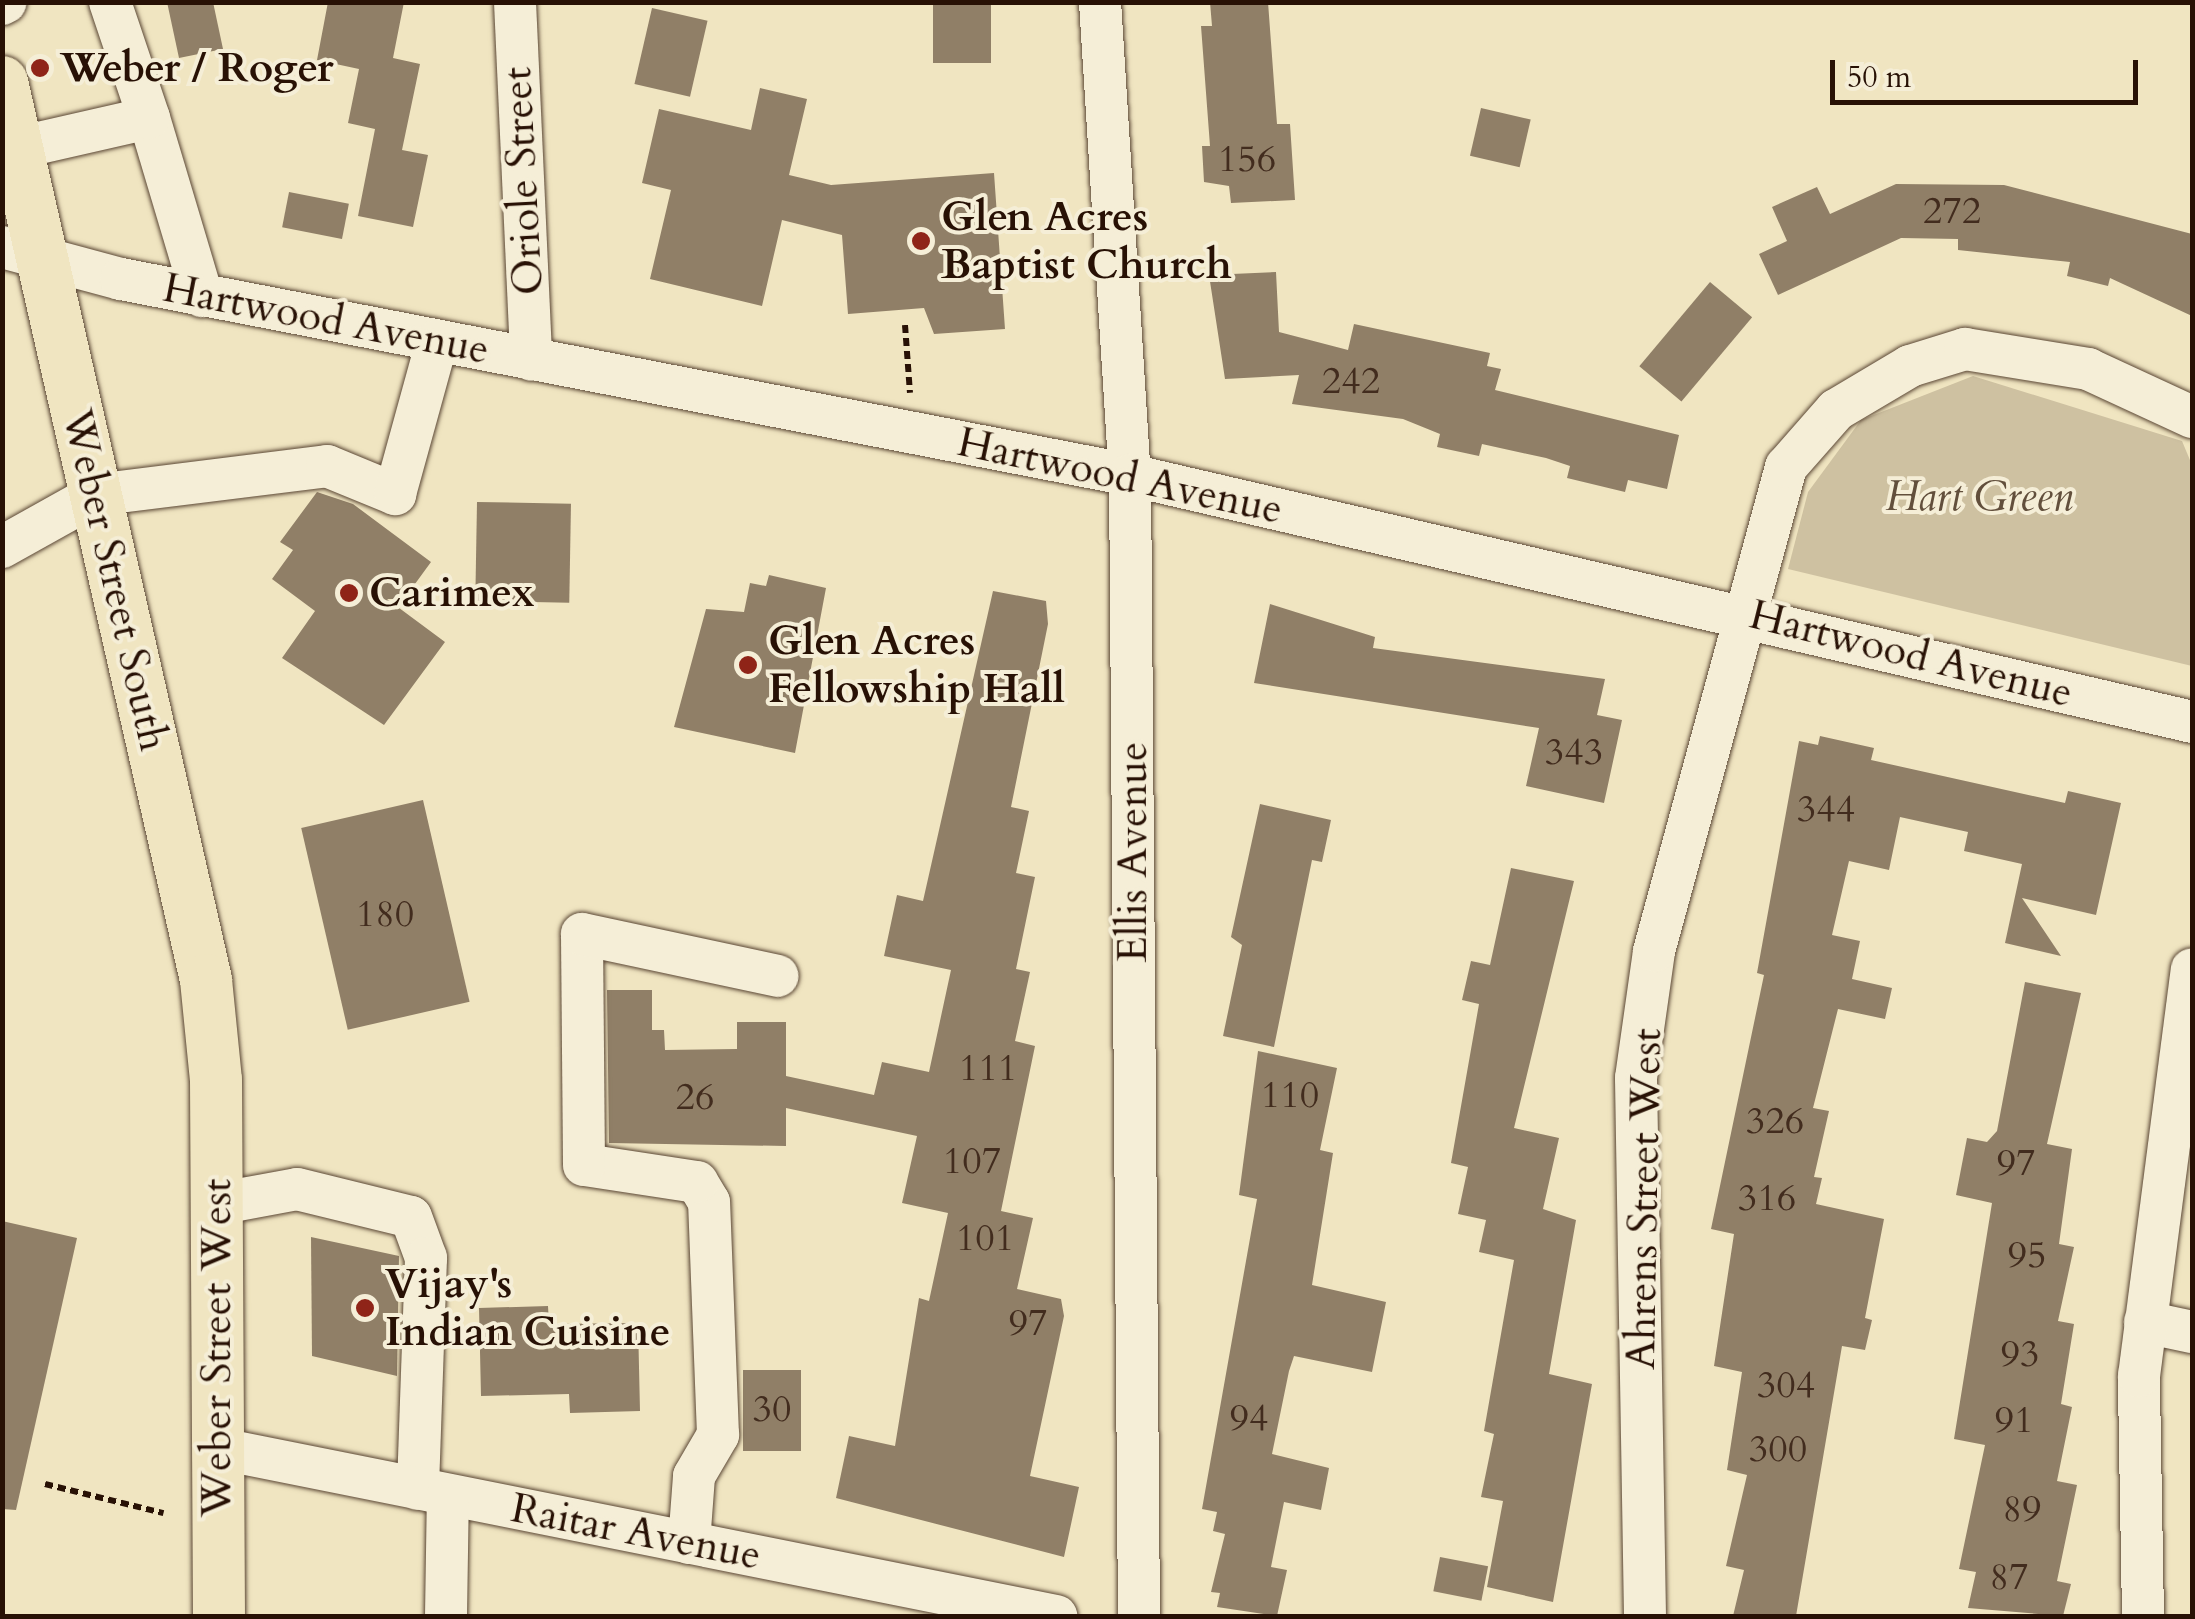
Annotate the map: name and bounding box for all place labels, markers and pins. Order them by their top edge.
place label: Weber / Roger [60,43,334,93]
marker: Weber / Roger [29,57,51,79]
place label: Glen Acres Baptist Church [941,192,1232,290]
marker: Glen Acres Baptist Church [910,230,932,252]
place label: Carimex [369,568,534,618]
marker: Carimex [338,582,360,604]
place label: Glen Acres Fellowship Hall [768,616,1065,714]
marker: Glen Acres Fellowship Hall [737,654,759,676]
place label: Vijay's Indian Cuisine [385,1259,671,1358]
marker: Vijay's Indian Cuisine [354,1297,376,1319]

